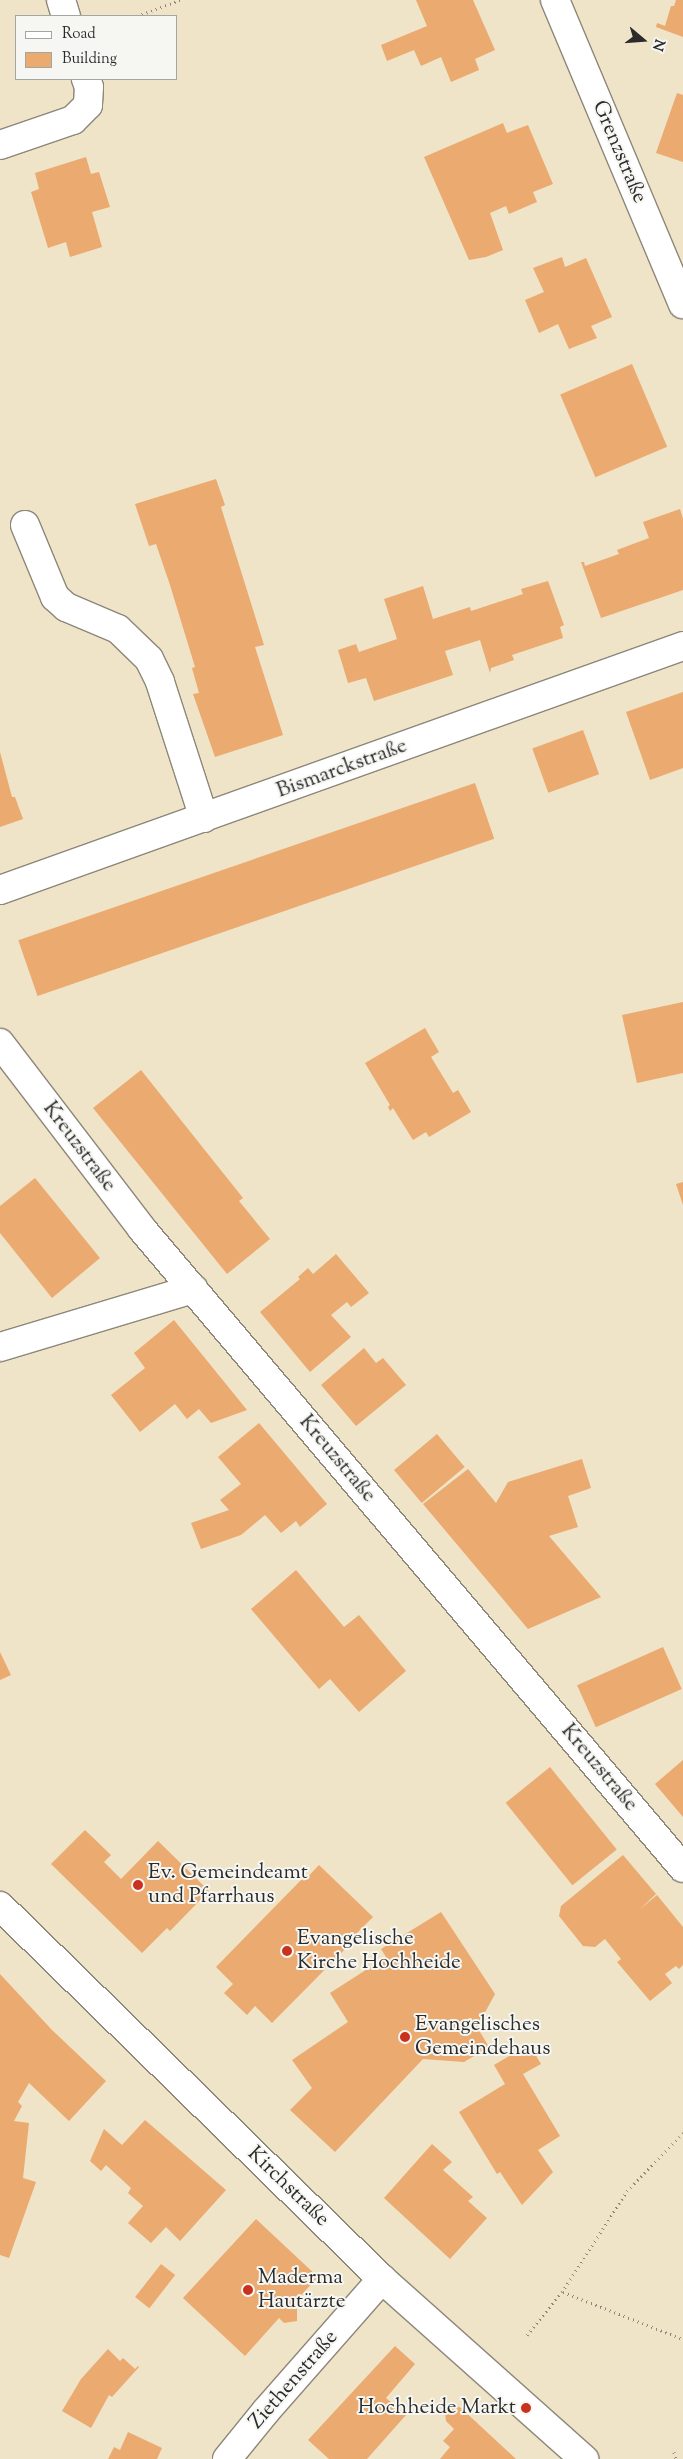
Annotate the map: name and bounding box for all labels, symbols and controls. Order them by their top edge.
legend [15,15,178,80]
north arrow [618,15,668,65]
text: Road [62,24,96,45]
text: N [646,36,669,53]
text: Building [62,49,117,70]
street label: Grenzstraße [586,97,652,207]
street label: Bismarckstraße [273,734,411,804]
street label: Kreuzstraße [37,1097,121,1197]
street label: Kreuzstraße [293,1410,381,1508]
street label: Kreuzstraße [555,1719,643,1817]
place label: Ev. Gemeindeamt und Pfarrhaus [148,1860,308,1910]
marker: Ev. Gemeindeamt und Pfarrhaus [132,1879,144,1891]
place label: Evangelische Kirche Hochheide [297,1926,461,1976]
marker: Evangelische Kirche Hochheide [281,1945,293,1957]
place label: Evangelisches Gemeindehaus [415,2012,550,2062]
marker: Evangelisches Gemeindehaus [399,2031,411,2043]
street label: Kirchstraße [242,2142,334,2232]
place label: Maderma Hautärzte [258,2265,345,2315]
marker: Maderma Hautärzte [242,2284,254,2296]
street label: Ziethenstraße [244,2325,344,2435]
place label: Hochheide Markt [358,2395,516,2421]
marker: Hochheide Markt [520,2402,532,2414]

